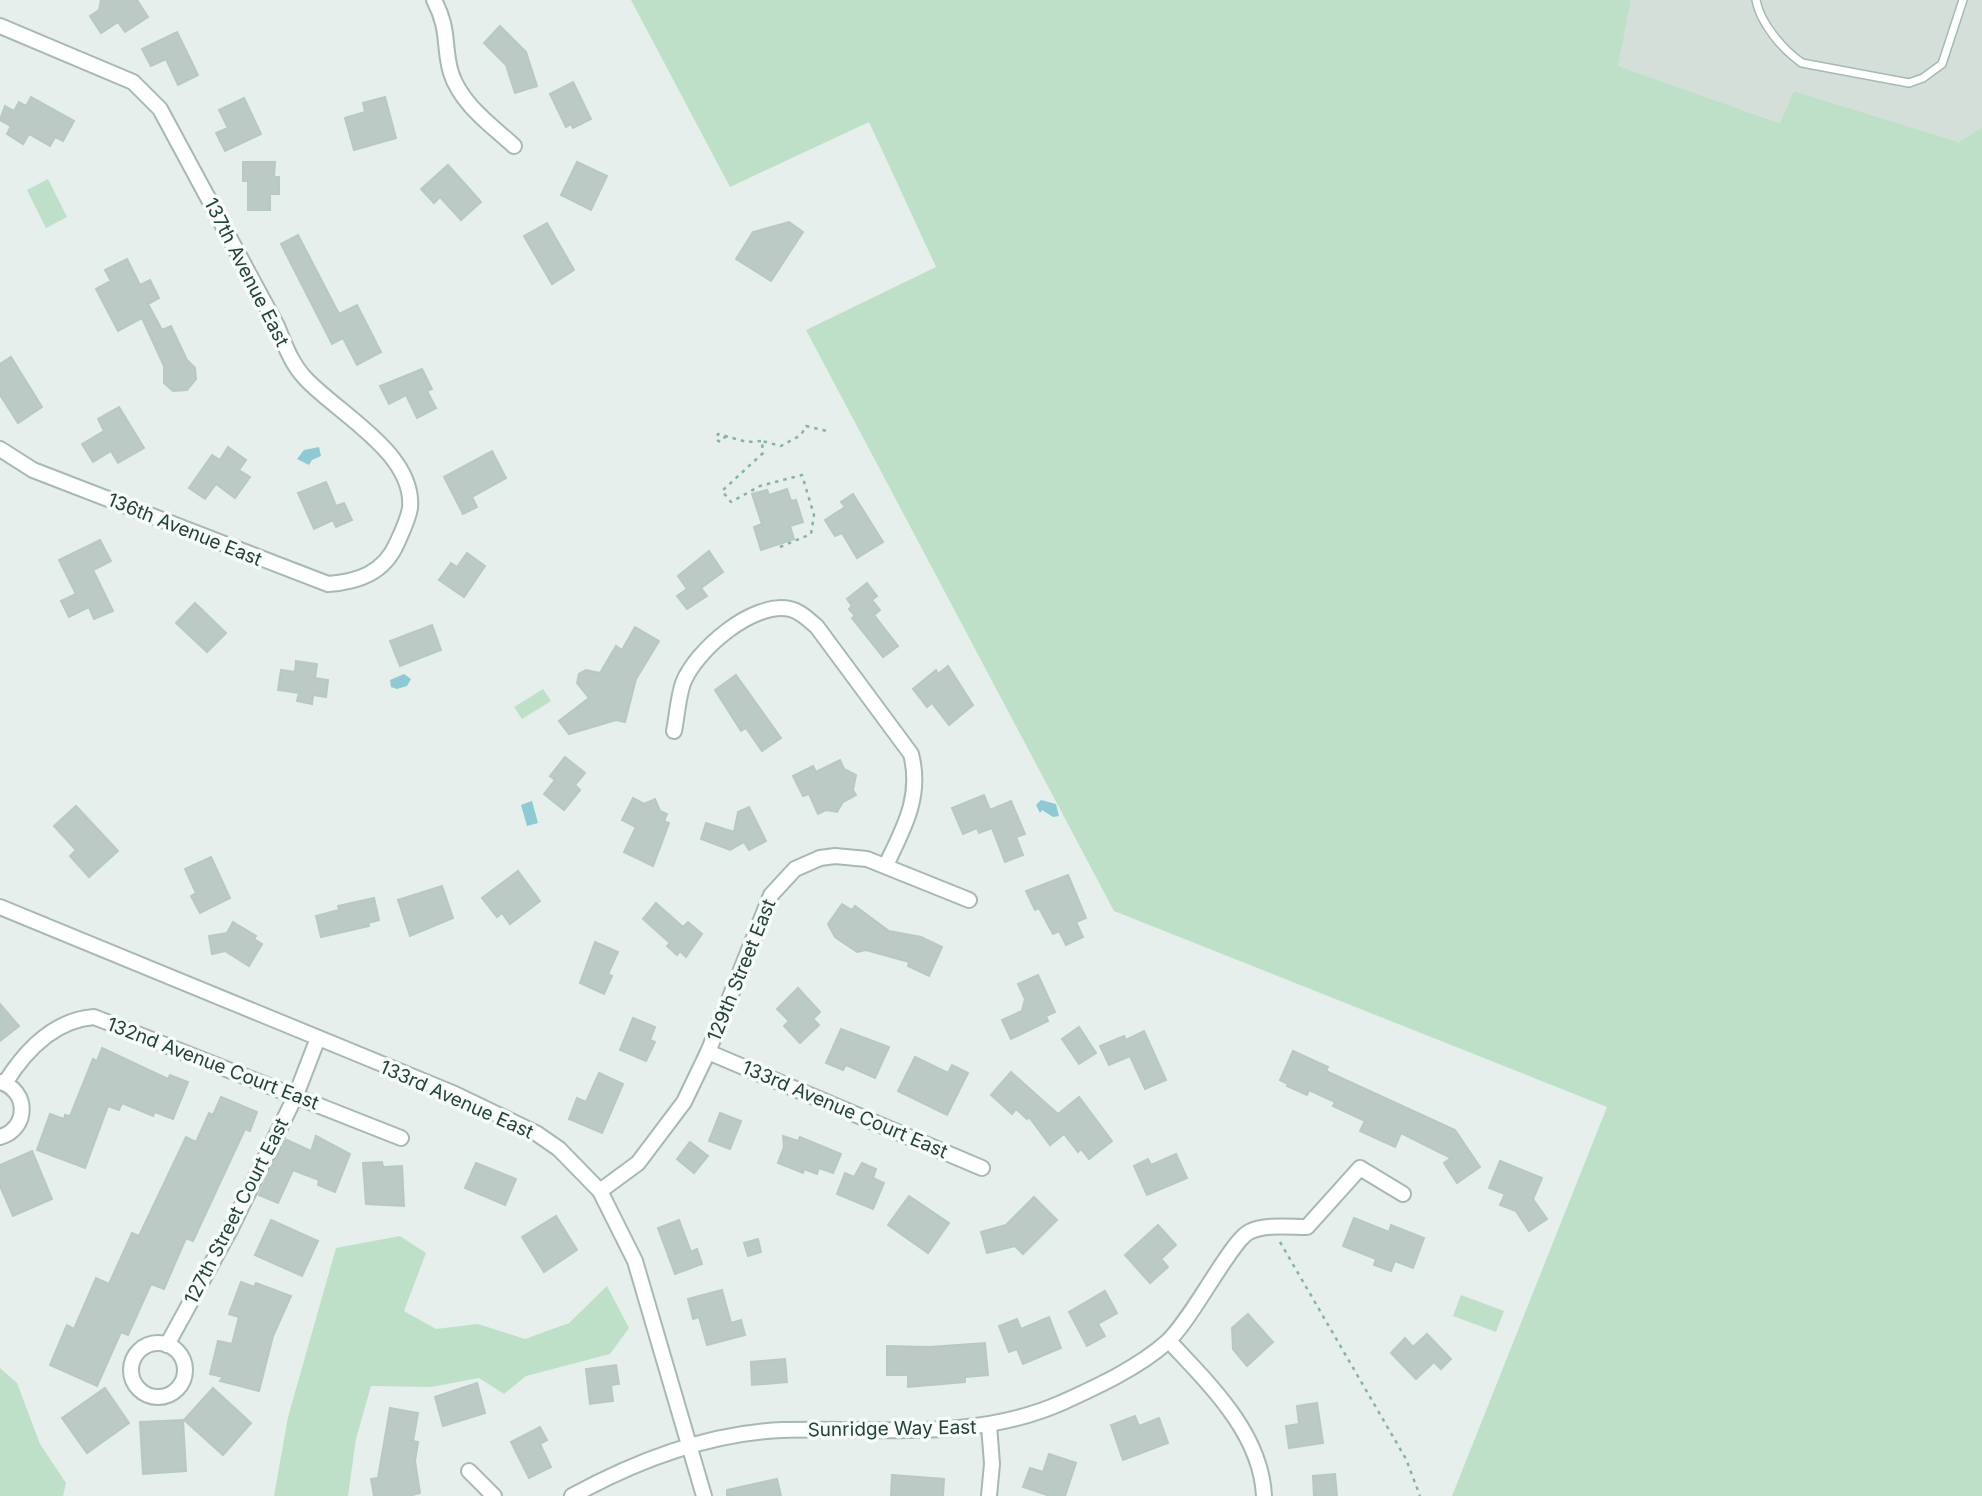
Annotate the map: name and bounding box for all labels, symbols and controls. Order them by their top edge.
street label: 137th Avenue East [199,194,294,350]
street label: 136th Avenue East [104,488,265,571]
street label: 129th Street East [702,896,780,1045]
street label: 132nd Avenue Court East [104,1012,322,1115]
street label: 133rd Avenue East [377,1055,537,1144]
street label: 133rd Avenue Court East [739,1056,951,1163]
street label: 127th Street Court East [180,1114,293,1308]
street label: Sunridge Way East [807,1416,977,1441]

